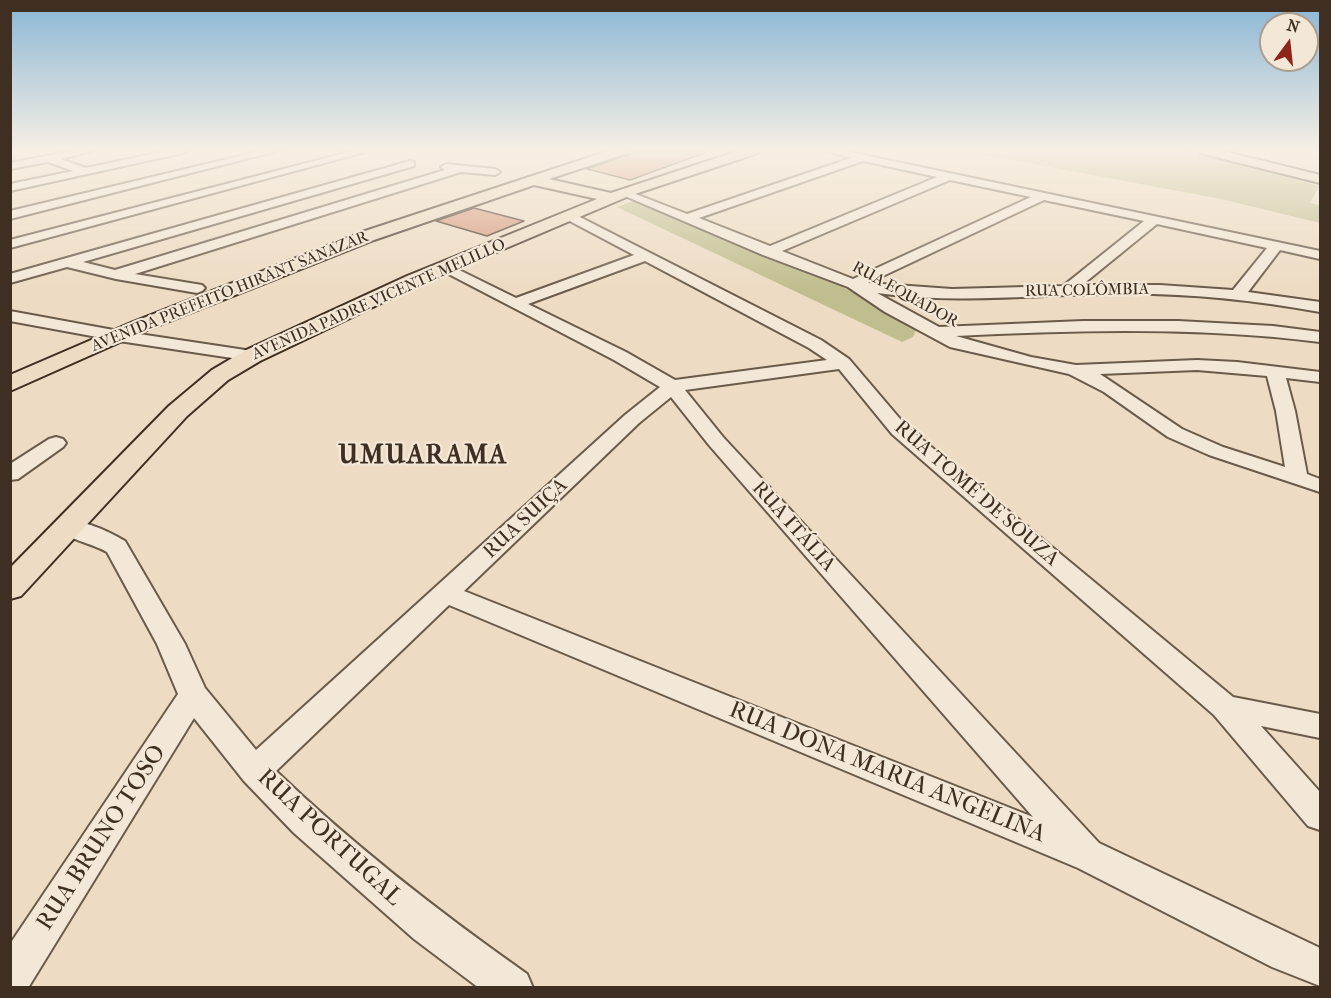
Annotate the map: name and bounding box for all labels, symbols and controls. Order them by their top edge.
north arrow [1259,12,1319,72]
text: N [1285,15,1302,37]
street label: AVENIDA PREFEITO HIRANT SANAZAR [89,227,371,357]
street label: AVENIDA PADRE VICENTE MELILLO [249,235,509,365]
street label: RUA EQUADOR [849,258,961,332]
street label: RUA COLÔMBIA [1025,280,1149,302]
street label: RUA TOMÉ DE SOUZA [889,416,1063,572]
district label: UMUARAMA [338,441,508,473]
street label: RUA SUIÇA [479,474,573,564]
street label: RUA ITÁLIA [746,477,840,577]
street label: RUA DONA MARIA ANGELINA [725,696,1049,850]
street label: RUA BRUNO TOSO [31,740,173,936]
street label: RUA PORTUGAL [251,764,407,912]

